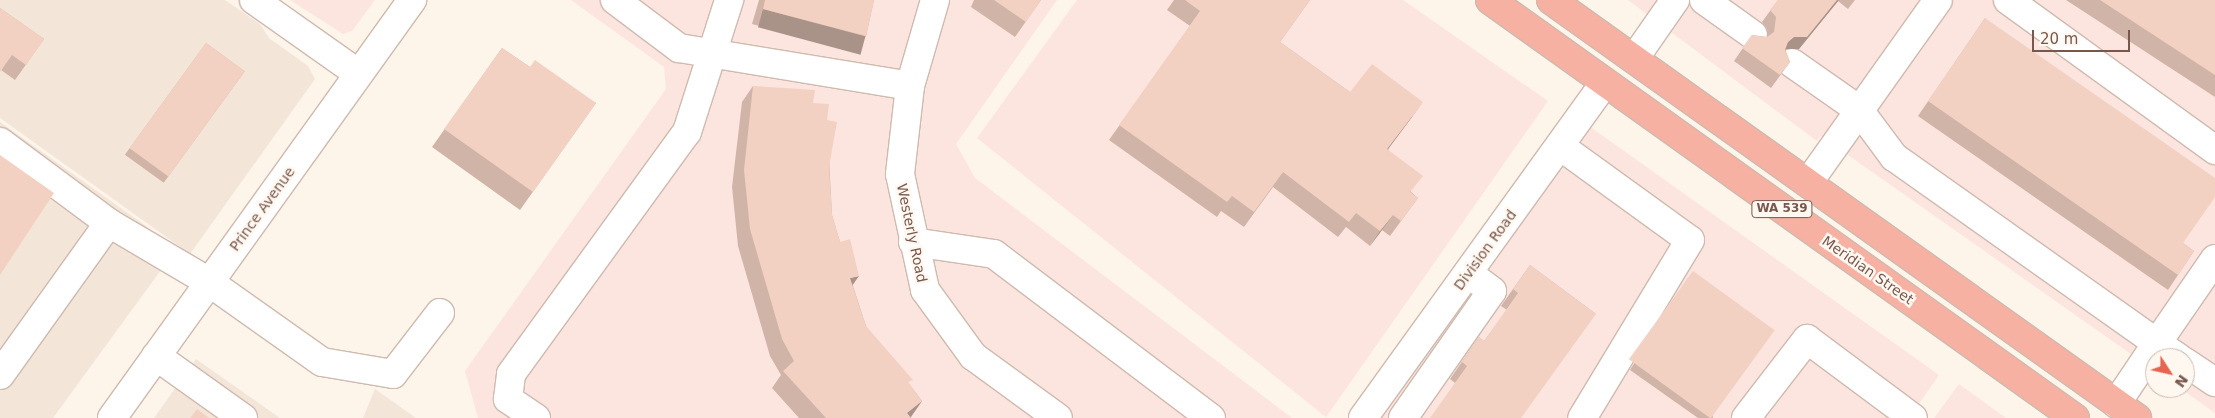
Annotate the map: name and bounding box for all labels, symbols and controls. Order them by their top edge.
scale bar [2035,20,2132,52]
text: 20 m [2040,30,2078,48]
street label: Prince Avenue [226,164,298,254]
street label: Westerly Road [893,182,931,284]
road number: WA 539 [1751,200,1813,218]
street label: Division Road [1450,207,1520,293]
street label: Meridian Street [1819,232,1917,308]
north arrow [2145,348,2195,398]
text: N [2172,372,2191,390]

